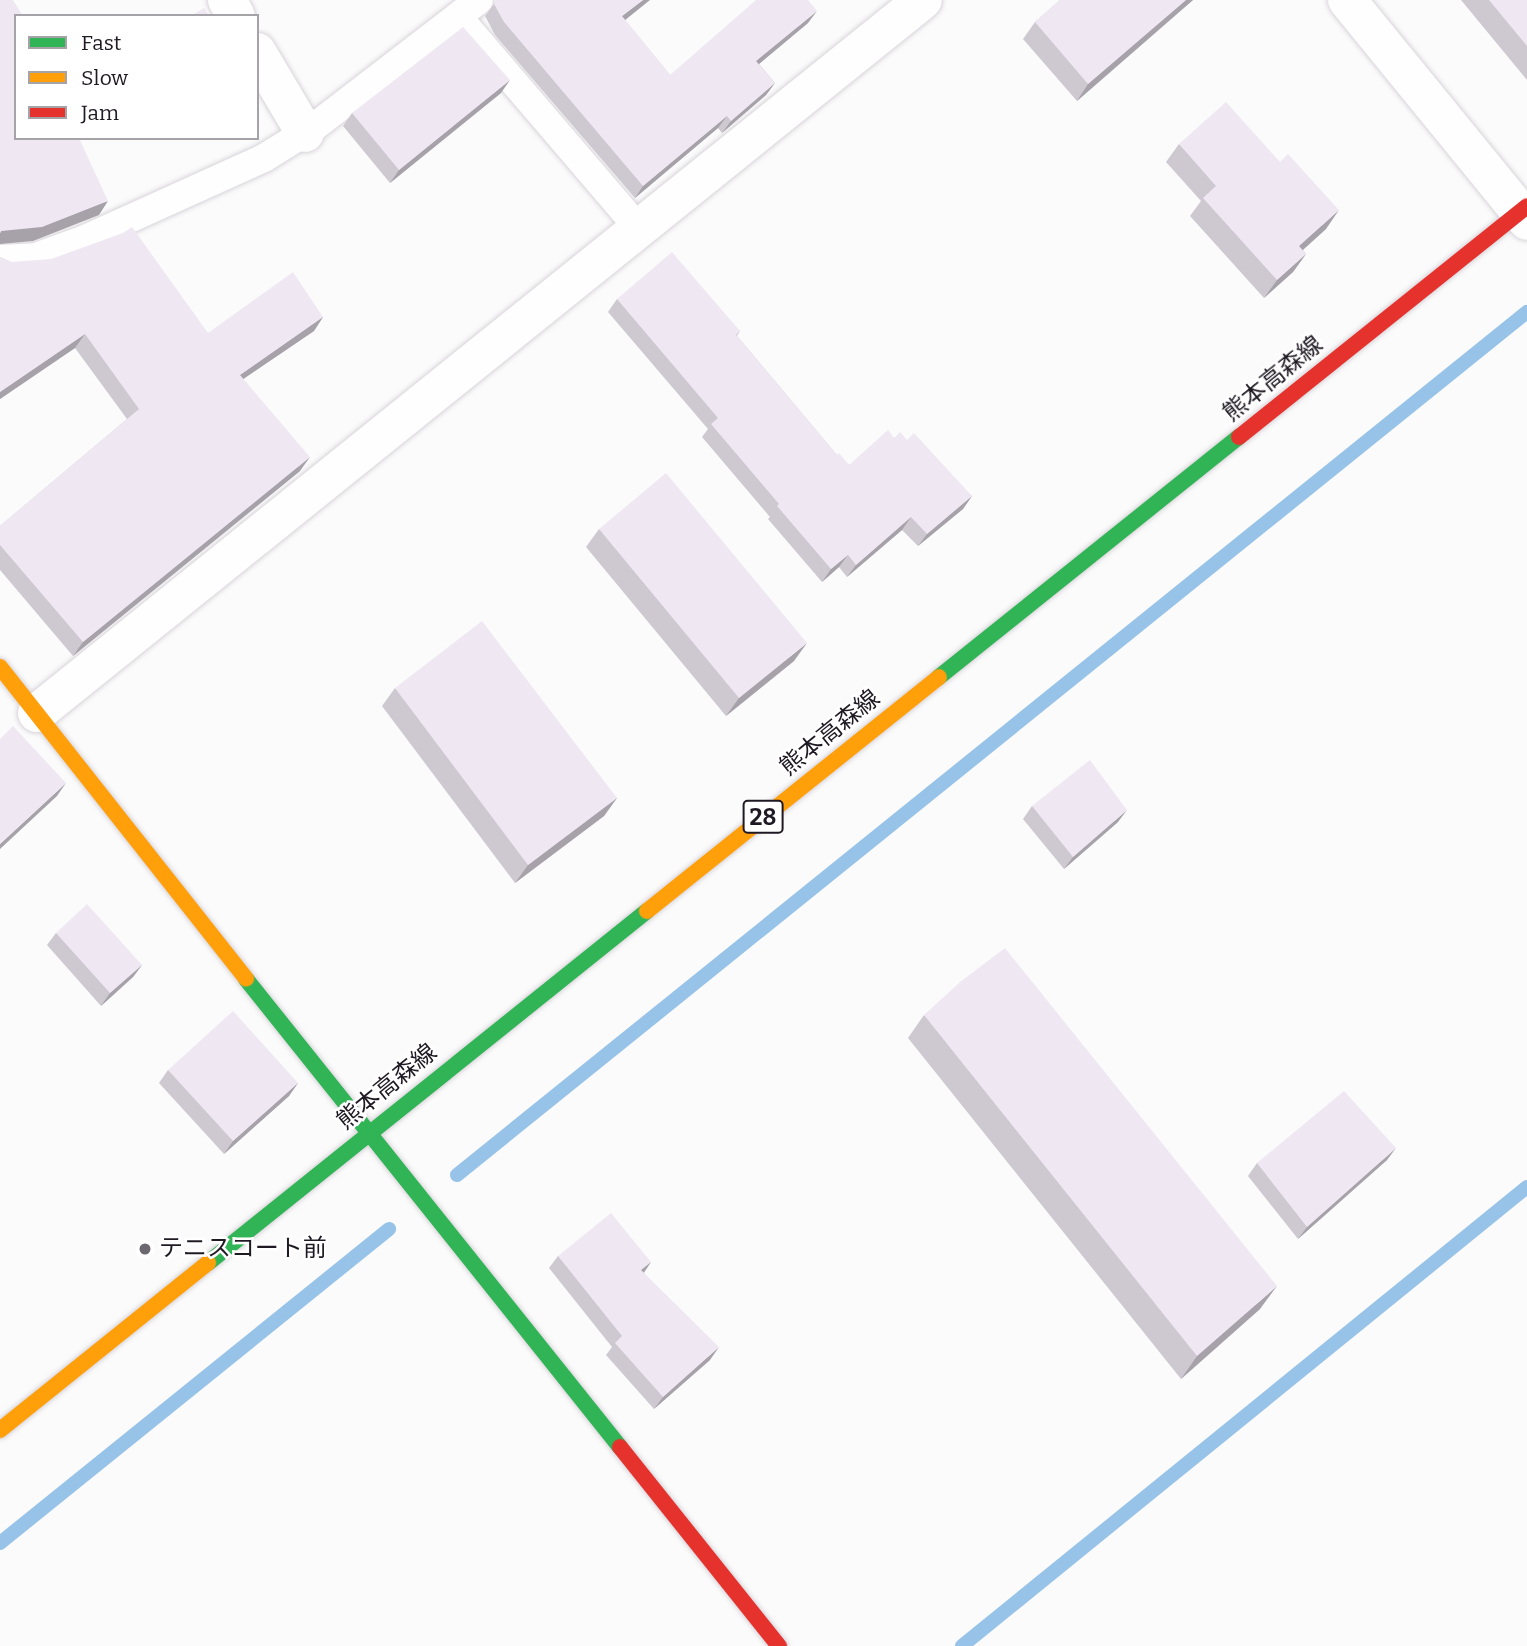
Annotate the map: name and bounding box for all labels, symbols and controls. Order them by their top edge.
legend [14,14,259,140]
text: Fast [81,30,121,56]
text: Slow [81,65,128,91]
text: Jam [81,100,119,126]
street label: 熊本高森線 [1217,330,1329,428]
street label: 熊本高森線 [774,684,886,782]
road number: 28 [742,797,784,836]
street label: 熊本高森線 [331,1038,443,1136]
place label: テニスコート前 [159,1235,327,1263]
marker: テニスコート前 [137,1241,153,1257]

